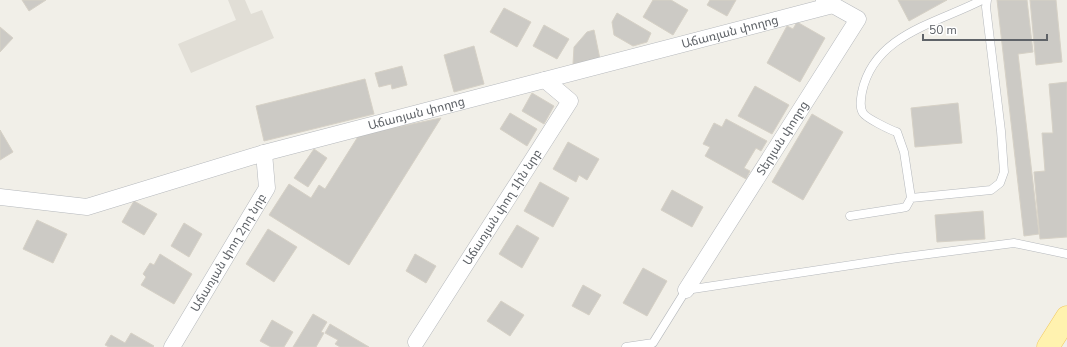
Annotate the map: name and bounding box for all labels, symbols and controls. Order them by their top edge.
street label: Աճառյան փողոց [680,12,780,52]
scale bar [923,16,1047,42]
text: 50 m [929,22,957,38]
street label: Աճառյան փողոց [366,93,466,134]
street label: Տերյան փողոց [753,98,812,178]
street label: Աճառյան փող 1ին նրբ [459,146,545,268]
street label: Աճառյան փող 2րդ նրբ [187,190,270,315]

